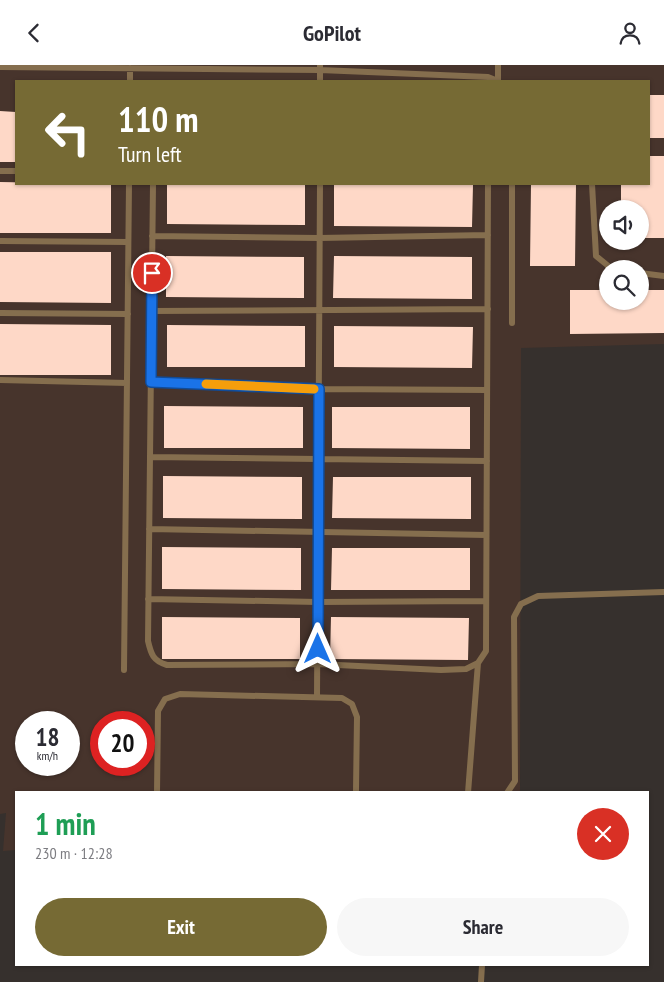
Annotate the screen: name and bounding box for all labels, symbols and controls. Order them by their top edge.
icon: back [20,19,48,47]
text: GoPilot [303,19,361,47]
icon: person [616,19,644,47]
text: 110 m [118,96,199,142]
icon: left [35,100,100,165]
text: Turn left [118,140,182,168]
map controls [599,200,649,310]
button: sound [599,200,649,250]
pin [131,252,173,294]
icon: arrive [138,259,166,287]
button: search [599,260,649,310]
position arrow [291,622,343,674]
speed limit sign: 20 [90,711,155,776]
text: 18 [36,721,59,753]
text: km/h [37,748,58,763]
text: 1 min [35,804,96,843]
button: close [577,808,629,860]
text: 230 m · 12:28 [35,843,113,863]
button: Exit [35,898,327,956]
button: Share [337,898,629,956]

